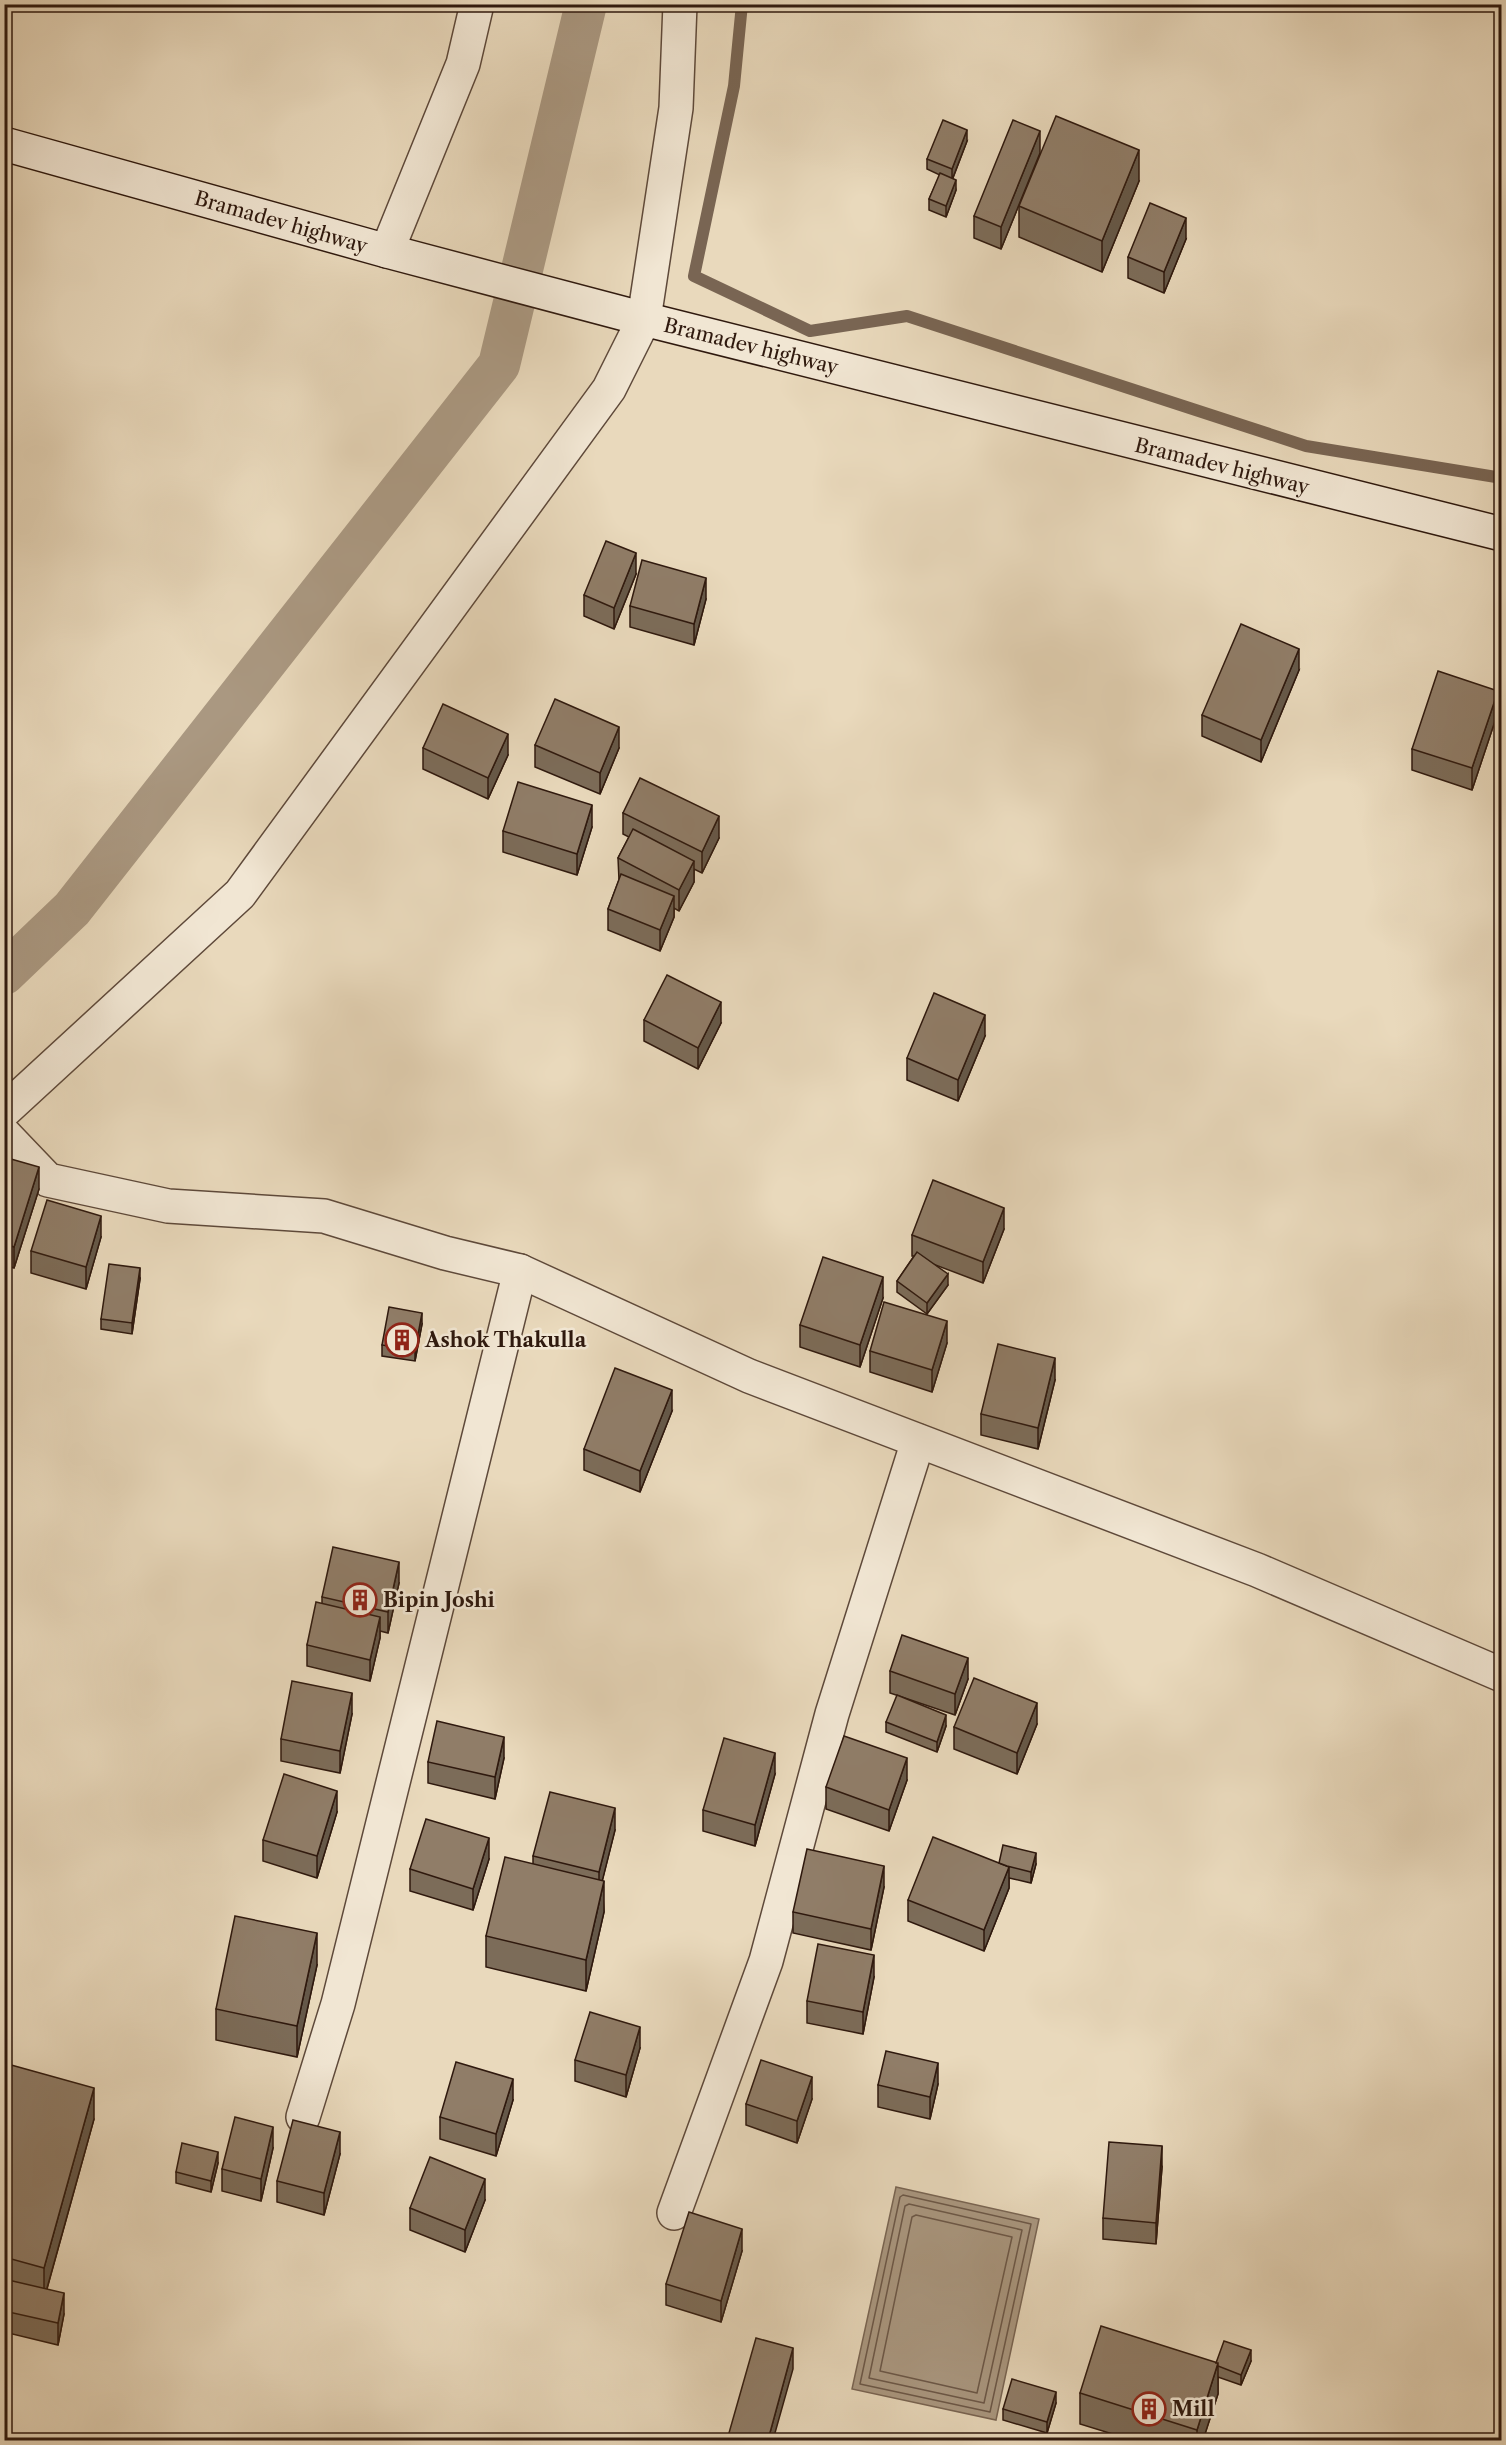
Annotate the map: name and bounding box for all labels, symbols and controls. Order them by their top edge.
street label: Bramadev highway [192,186,371,258]
street label: Bramadev highway [661,313,841,379]
street label: Bramadev highway [1132,433,1312,499]
building icon: Ashok Thakulla [384,1322,420,1358]
place label: Ashok Thakulla [424,1328,587,1352]
building icon: Bipin Joshi [342,1582,378,1618]
place label: Bipin Joshi [383,1588,495,1612]
building icon: Mill [1131,2391,1167,2427]
place label: Mill [1172,2397,1214,2421]

